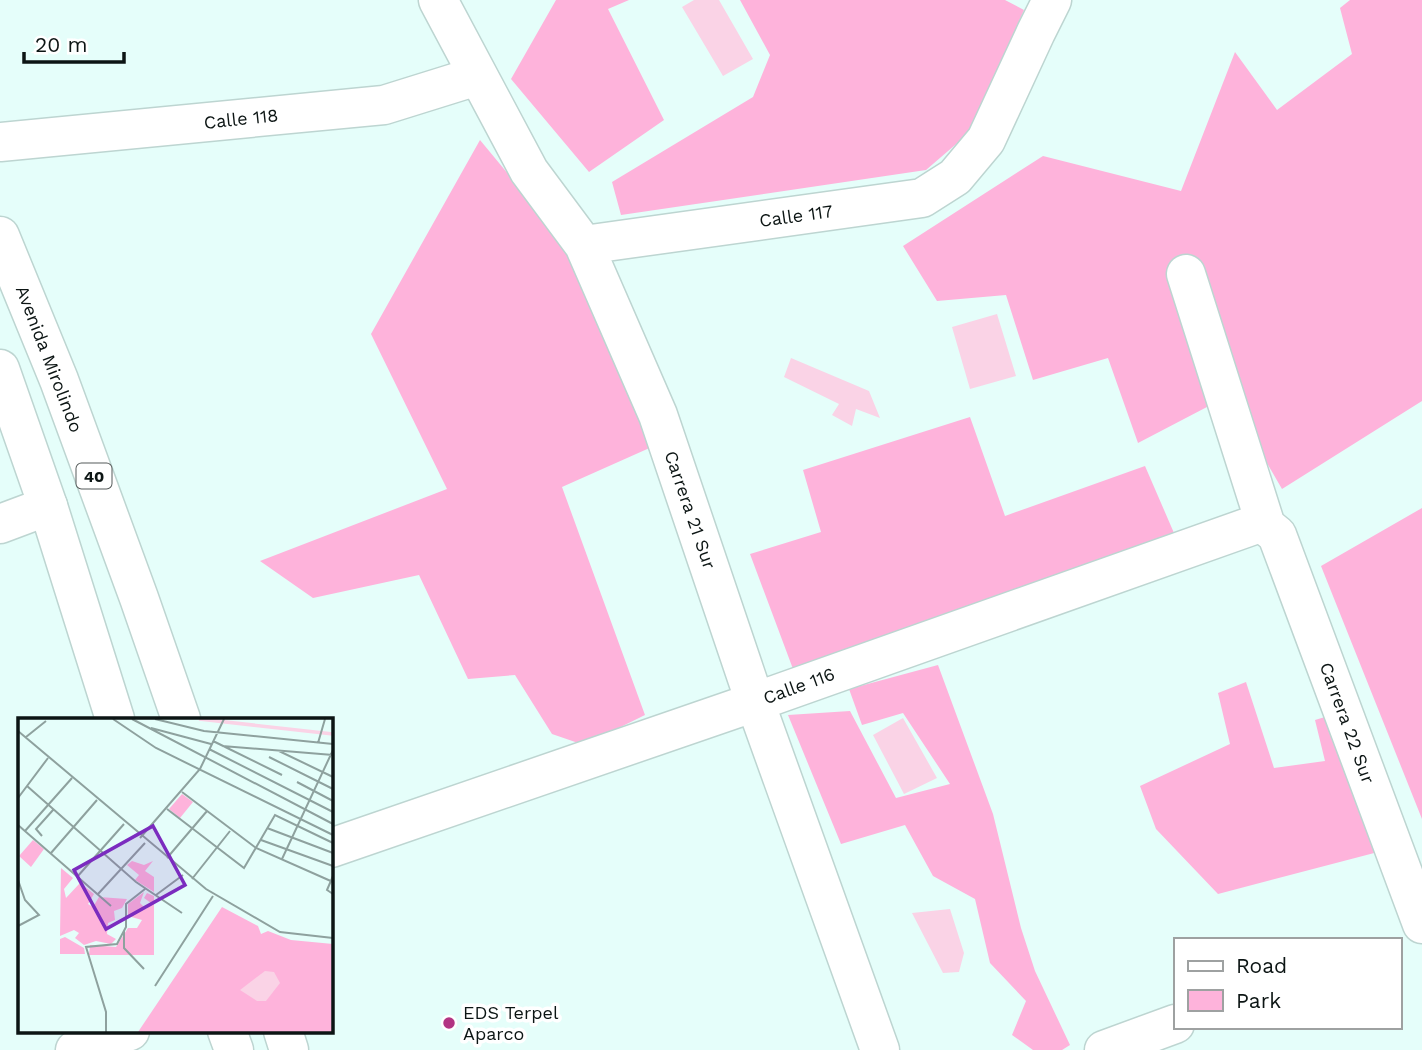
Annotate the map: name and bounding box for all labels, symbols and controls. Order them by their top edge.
scale bar [24,21,124,65]
text: 20 m [35,32,87,57]
street label: Calle 118 [203,104,279,133]
street label: Calle 117 [758,200,834,231]
street label: Avenida Mirolindo [12,282,87,435]
street label: Carrera 21 Sur [660,448,721,572]
road number: 40 [76,463,112,489]
street label: Carrera 22 Sur [1316,659,1379,786]
street label: Calle 116 [760,663,838,708]
inset map [18,718,332,1032]
legend [1174,938,1401,1029]
text: Road [1236,953,1287,978]
text: Park [1236,988,1281,1013]
place label: EDS Terpel Aparco [463,1002,559,1044]
marker: EDS Terpel Aparco [441,1015,457,1031]

